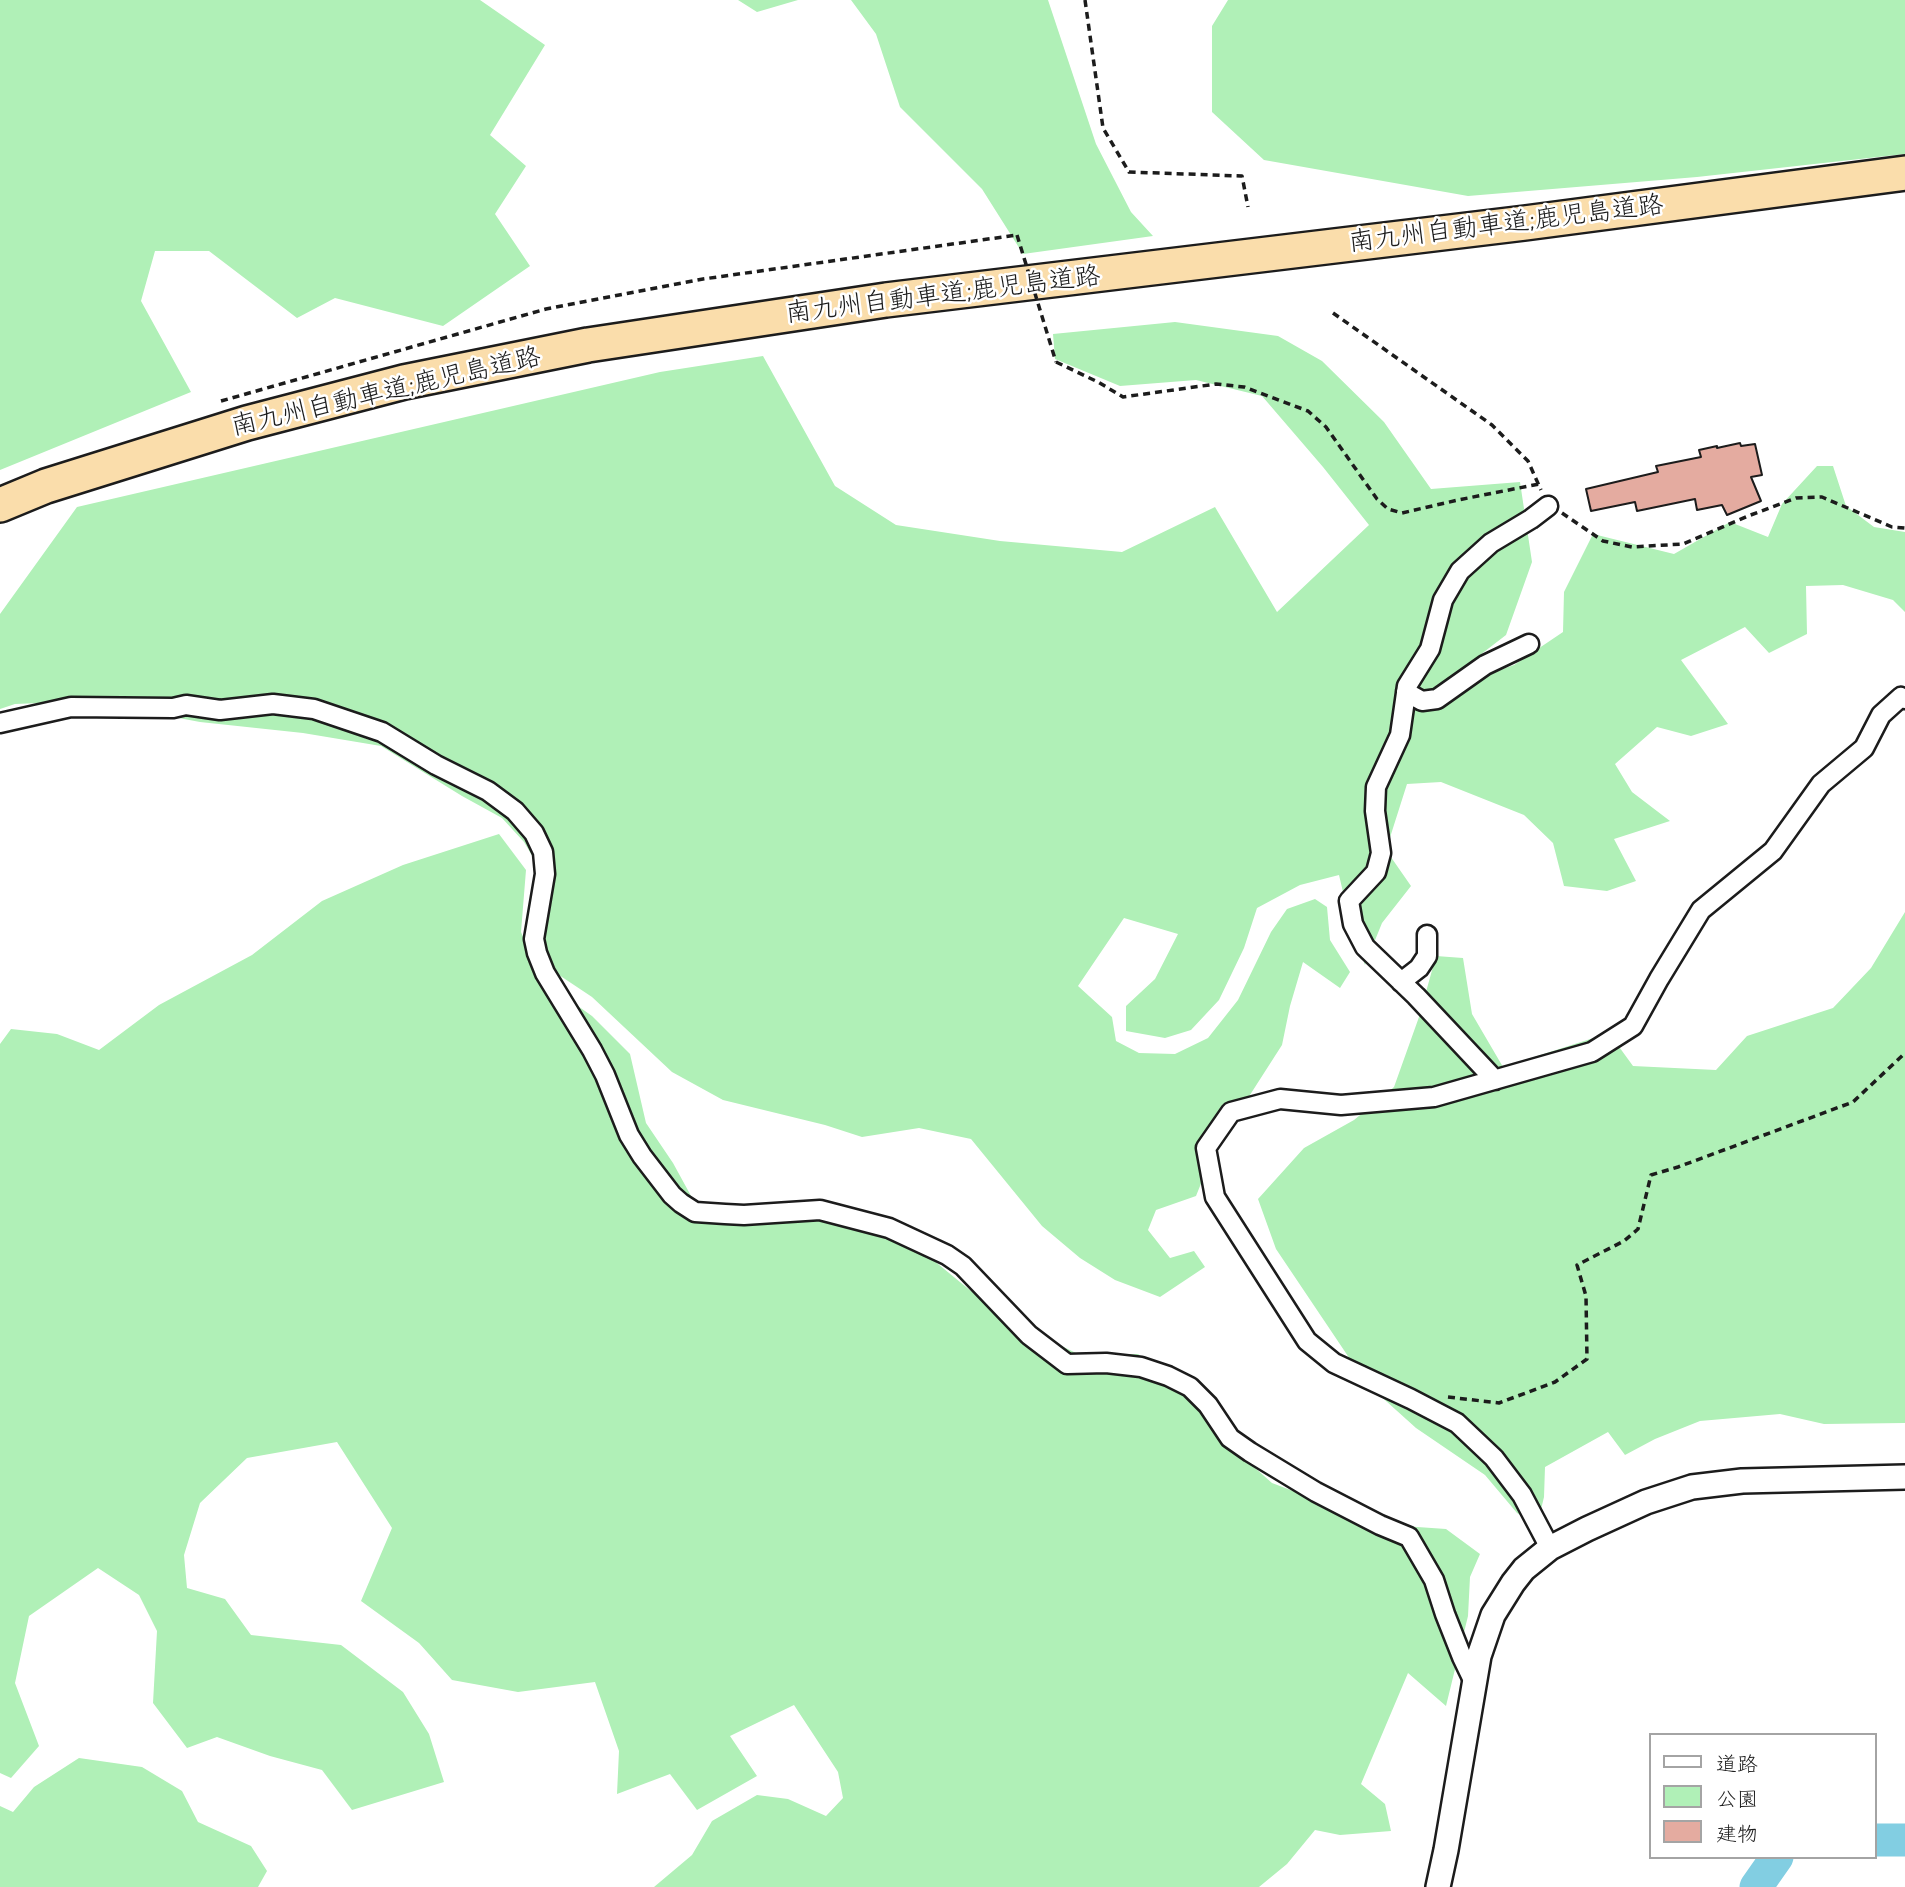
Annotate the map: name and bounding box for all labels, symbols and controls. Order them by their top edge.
street label: 南九州自動車道;鹿児島道路 [1347,189,1665,259]
street label: 南九州自動車道;鹿児島道路 [784,260,1102,330]
street label: 南九州自動車道;鹿児島道路 [228,341,544,443]
legend [1650,1733,1877,1859]
text: 道路 [1716,1752,1758,1776]
text: 公園 [1716,1787,1758,1811]
text: 建物 [1716,1822,1758,1846]

